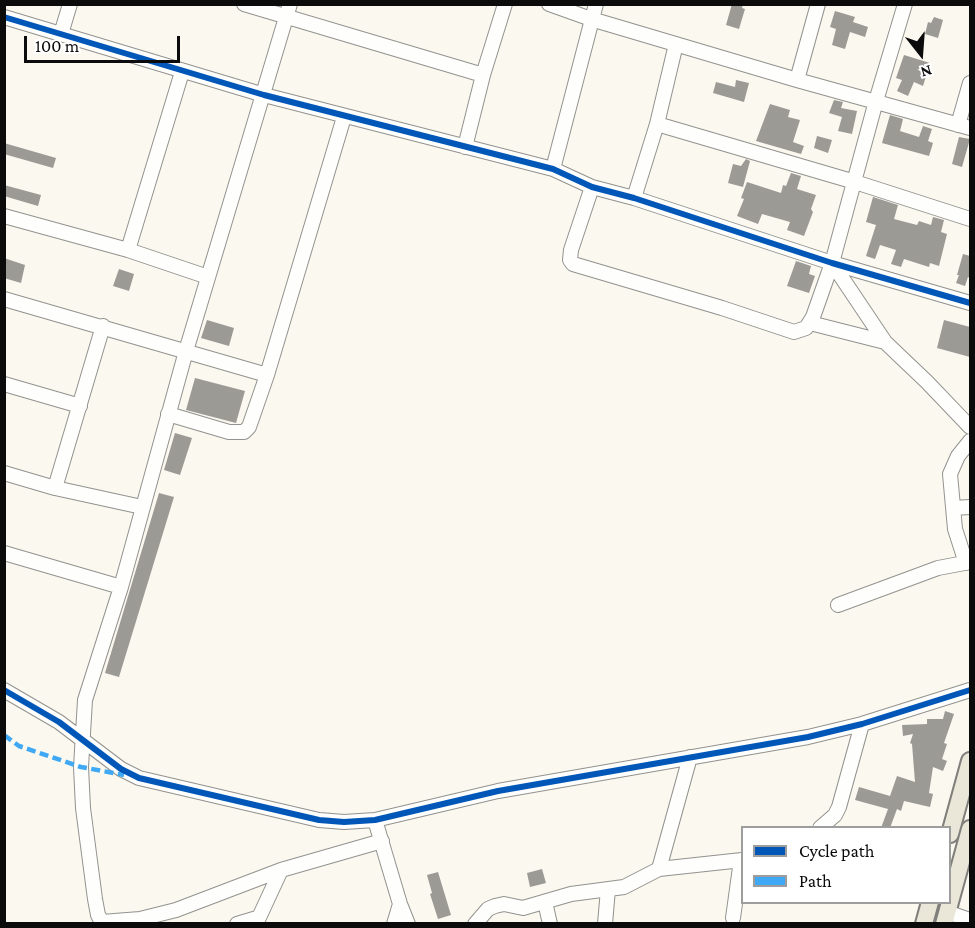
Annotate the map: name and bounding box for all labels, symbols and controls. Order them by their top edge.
scale bar [27,24,183,62]
north arrow [891,24,951,84]
text: 100 m [35,36,79,56]
text: N [919,62,934,81]
legend [741,826,951,904]
text: Cycle path [799,841,874,861]
text: Path [799,871,832,891]

